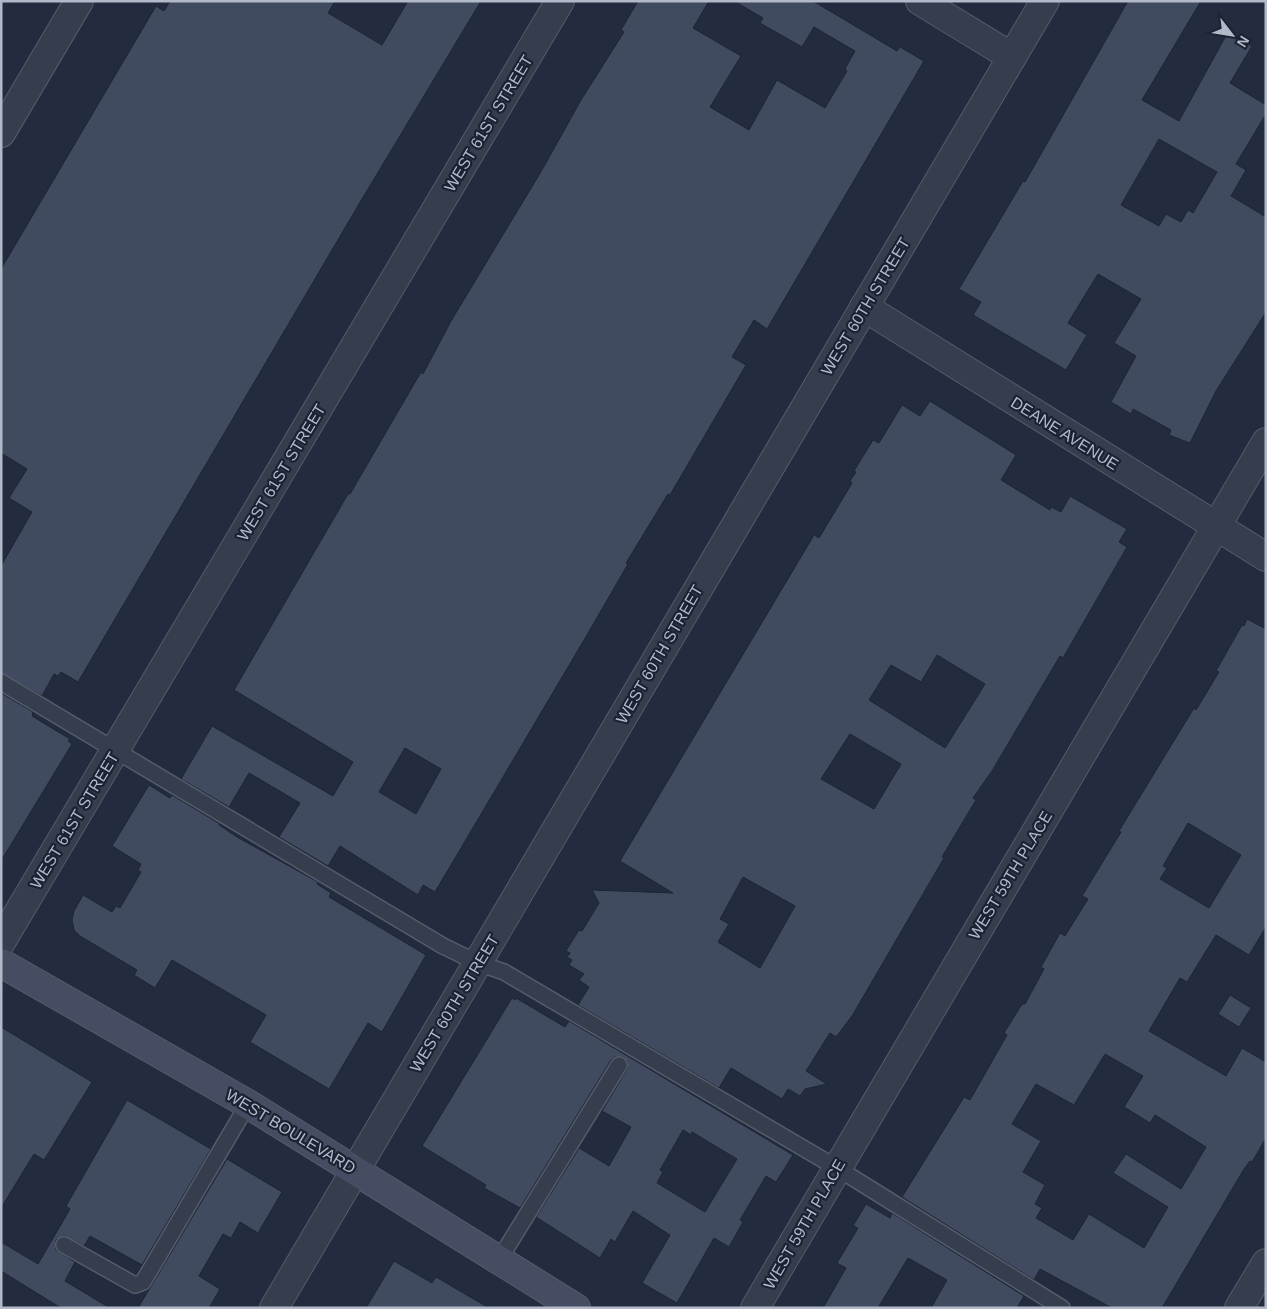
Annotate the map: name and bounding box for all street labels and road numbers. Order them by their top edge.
street label: WEST 61ST STREET [441,52,536,194]
street label: WEST 60TH STREET [818,234,913,378]
street label: DEANE AVENUE [1008,394,1122,473]
street label: WEST 61ST STREET [234,401,329,543]
street label: WEST 60TH STREET [613,582,706,727]
street label: WEST 61ST STREET [27,749,122,891]
street label: WEST 59TH PLACE [965,808,1055,942]
street label: WEST 60TH STREET [407,931,502,1075]
street label: WEST BOULEVARD [223,1086,359,1177]
street label: WEST 59TH PLACE [760,1157,848,1292]

